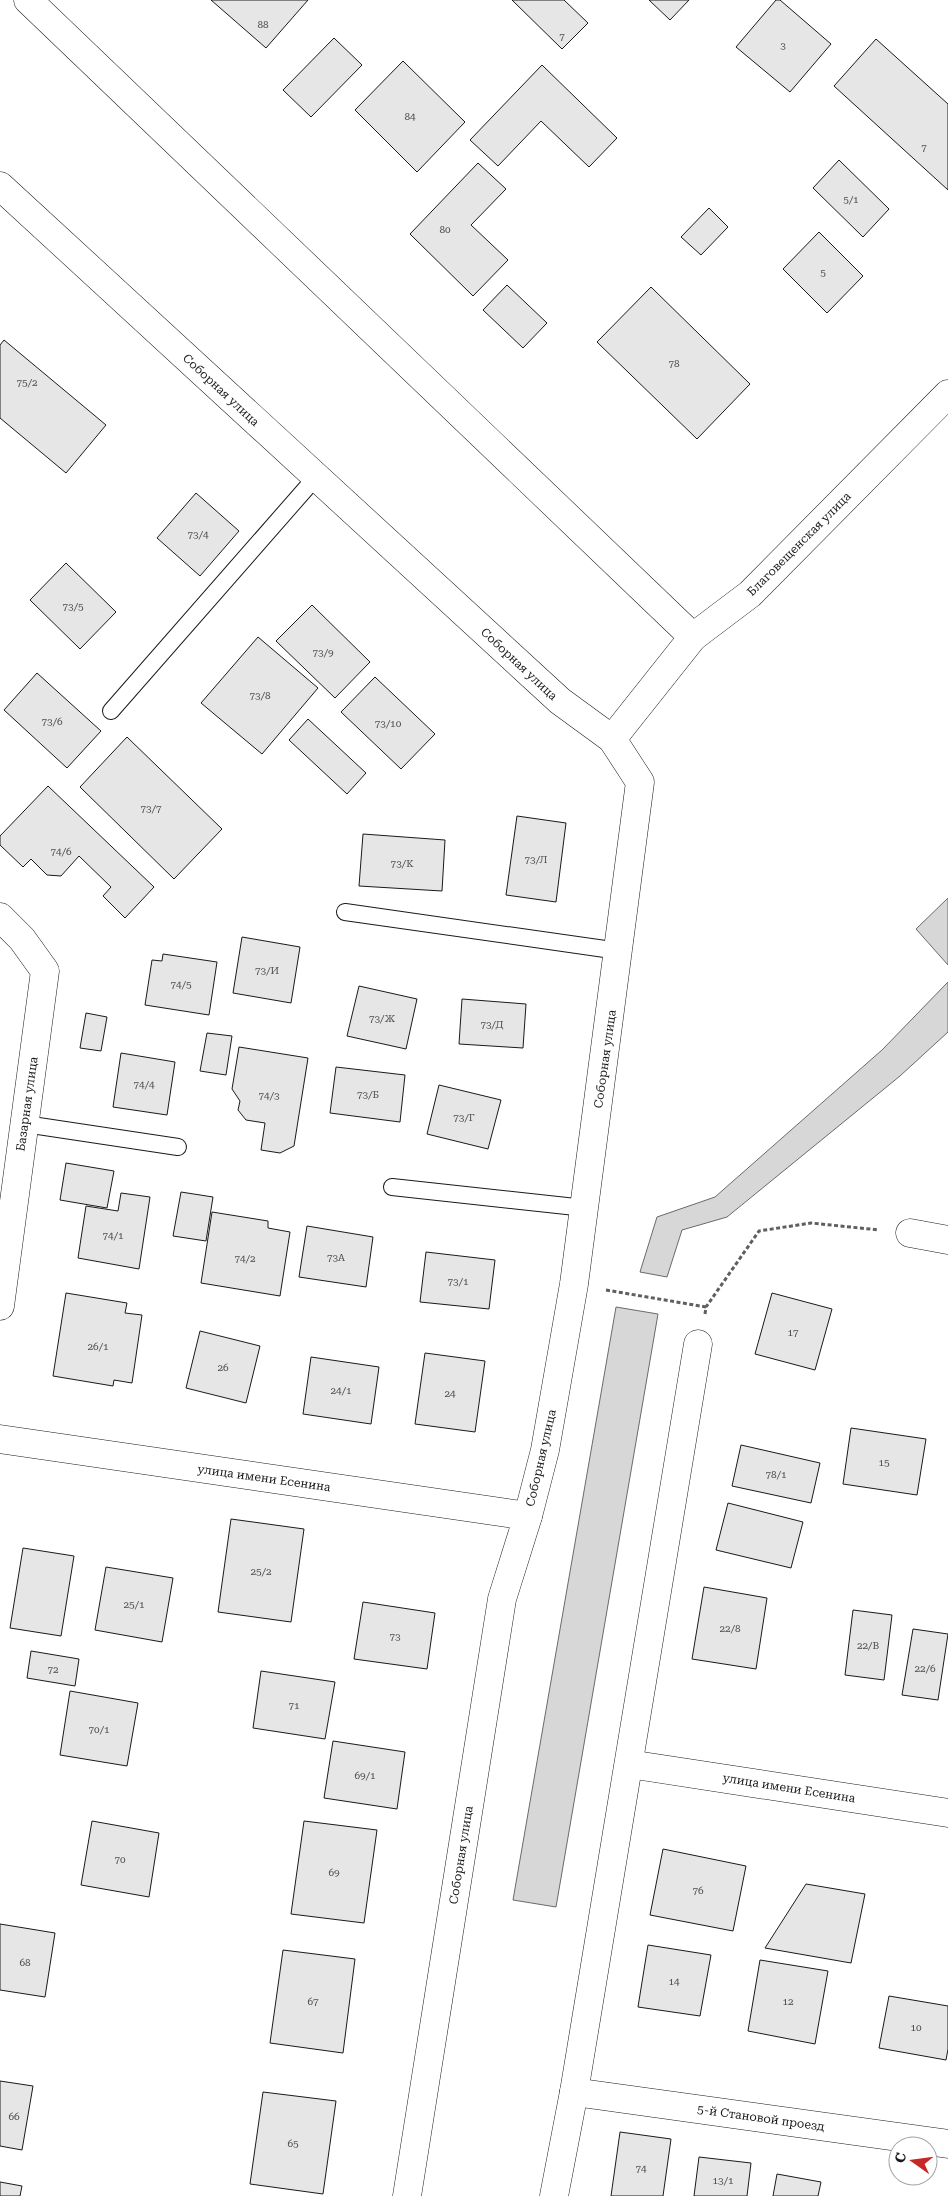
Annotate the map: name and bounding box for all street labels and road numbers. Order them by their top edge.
street label: Соборная улица [180,351,262,429]
street label: Благовещенская улица [744,489,854,599]
street label: Соборная улица [478,625,560,703]
street label: Соборная улица [591,1008,619,1109]
street label: Базарная улица [13,1055,41,1152]
street label: Соборная улица [523,1408,559,1508]
street label: улица имени Есенина [197,1462,332,1494]
street label: улица имени Есенина [722,1771,857,1805]
street label: Соборная улица [446,1804,476,1905]
street label: 5-й Становой проезд [696,2102,826,2134]

